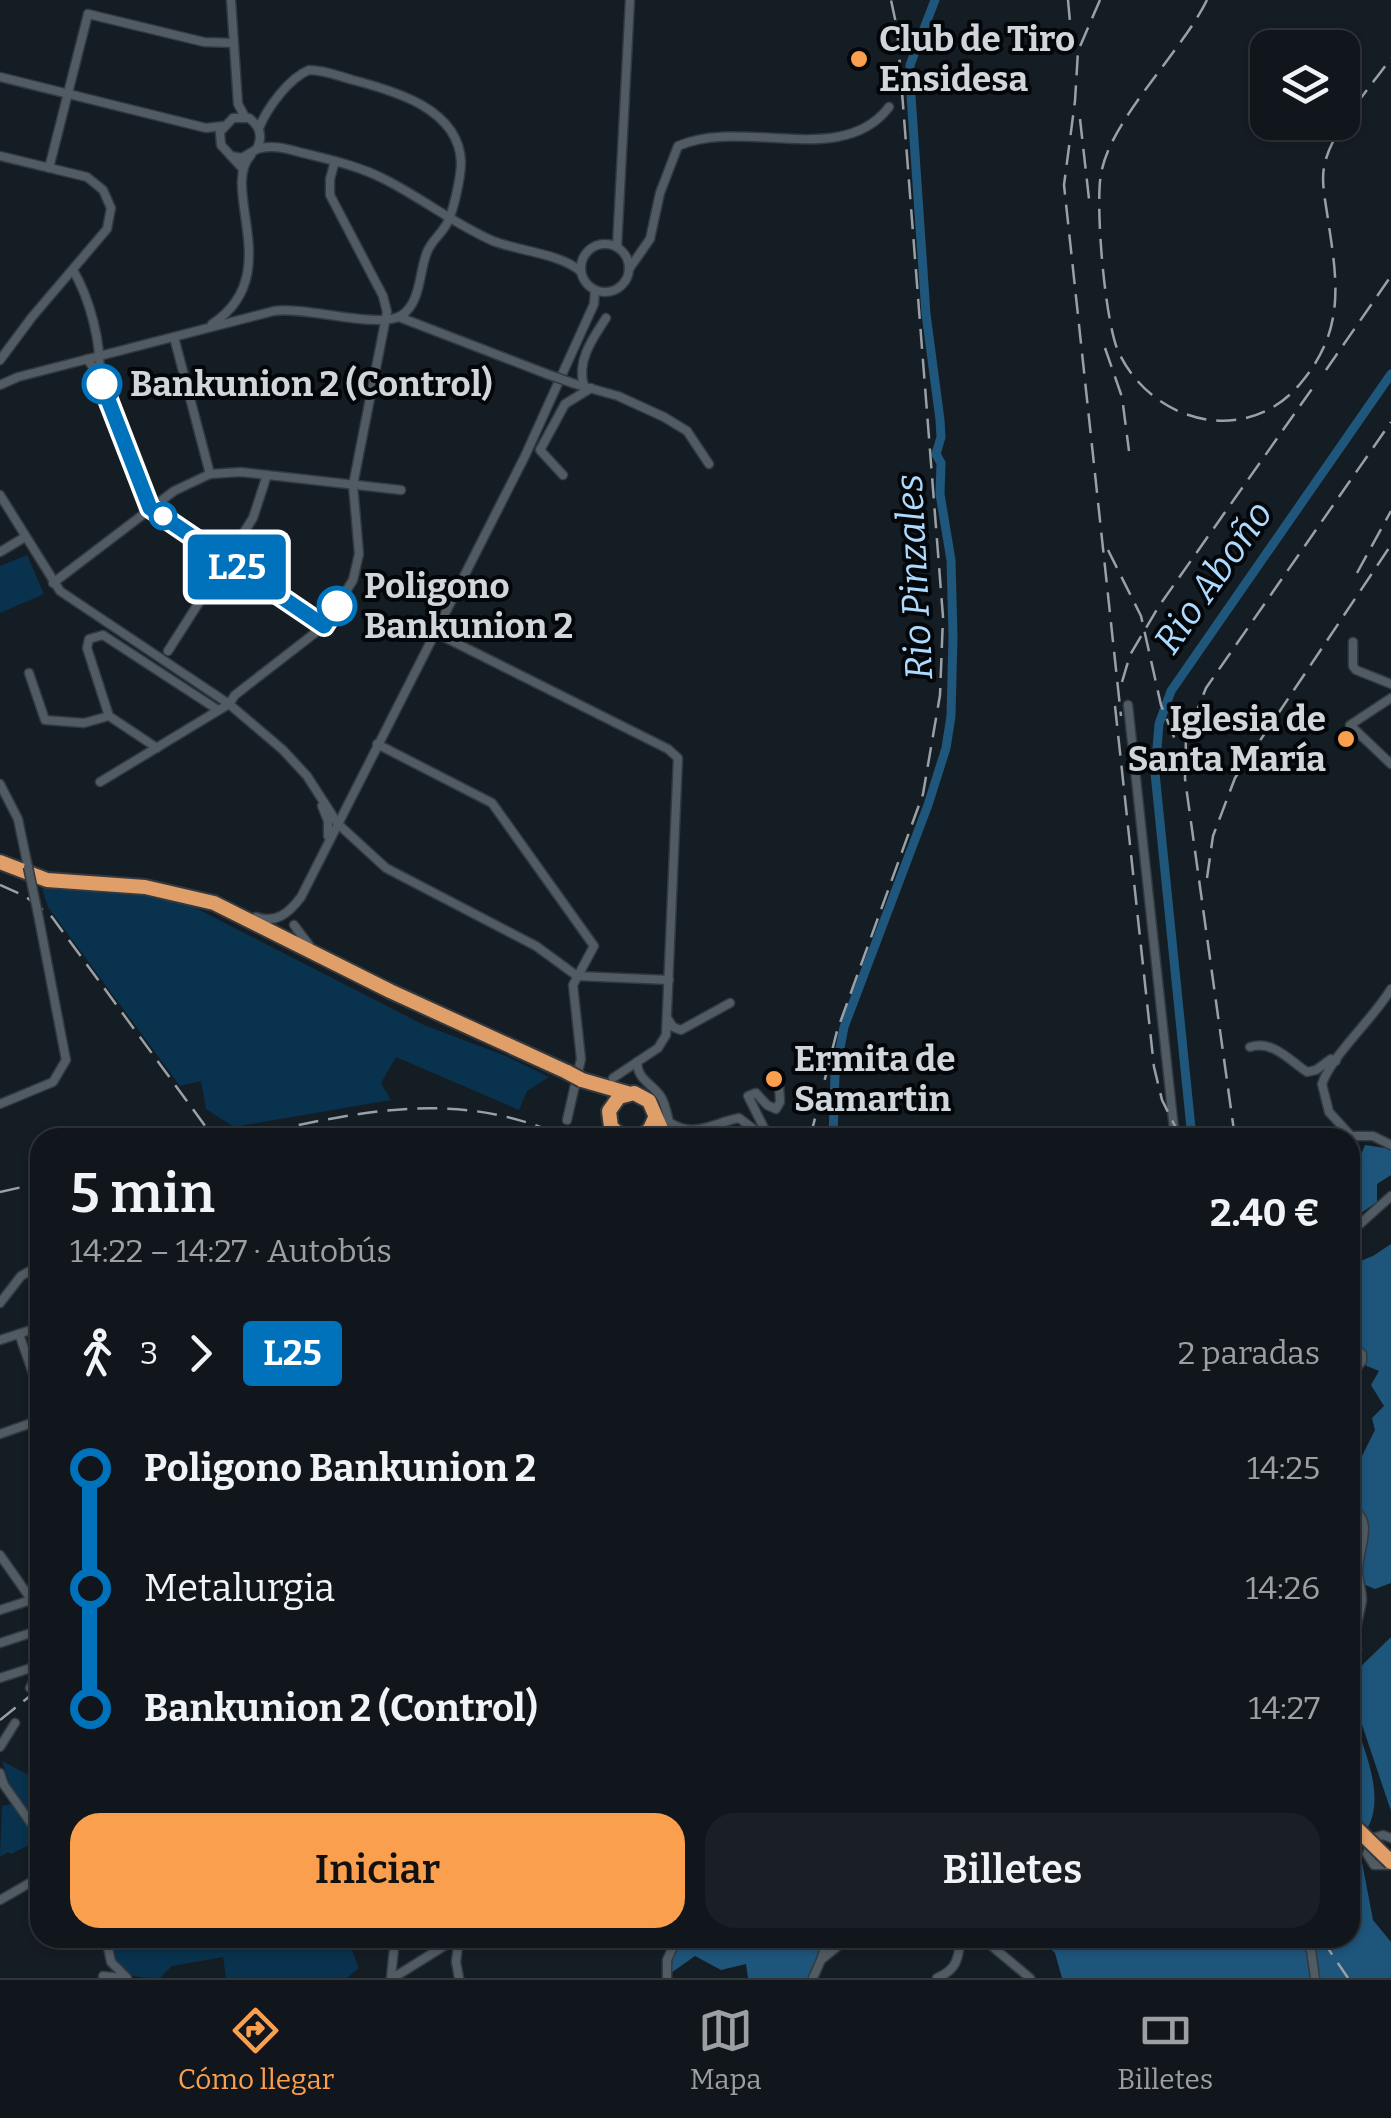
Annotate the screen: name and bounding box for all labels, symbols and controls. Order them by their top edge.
place label: Club de Tiro Ensidesa [879,18,1075,100]
map controls [1250,30,1360,140]
button: layers [1250,30,1360,140]
marker: Club de Tiro Ensidesa [848,48,870,70]
place label: Bankunion 2 (Control) [130,363,493,405]
marker: Bankunion 2 (Control) [83,365,121,403]
water label: Rio Pinzales [886,473,942,681]
water label: Rio Aboño [1144,492,1282,662]
unlabelled marker [150,503,176,529]
line badge: L25 [180,534,294,600]
text: L25 [208,546,266,588]
place label: Poligono Bankunion 2 [364,565,573,647]
marker: Poligono Bankunion 2 [318,587,356,625]
place label: Iglesia de Santa María [1127,698,1326,780]
marker: Iglesia de Santa María [1335,728,1357,750]
place label: Ermita de Samartin [794,1038,955,1120]
marker: Ermita de Samartin [763,1068,785,1090]
text: 5 min [70,1161,215,1227]
text: 2.40 € [1210,1190,1320,1236]
text: 14:22 – 14:27 · Autobús [70,1232,392,1270]
icon: walk [70,1326,125,1381]
icon: forward [173,1326,228,1381]
text: L25 [263,1332,322,1374]
text: 3 [140,1334,158,1372]
text: 2 paradas [1178,1334,1320,1372]
text: Poligono Bankunion 2 [144,1445,536,1491]
text: 14:25 [1247,1449,1320,1487]
text: Metalurgia [144,1565,335,1611]
text: 14:26 [1245,1569,1320,1607]
text: Bankunion 2 (Control) [144,1685,538,1731]
text: 14:27 [1248,1689,1320,1727]
button: Iniciar [70,1813,685,1928]
button: Billetes [705,1813,1320,1928]
tab: Cómo llegar [178,2003,334,2096]
tab: Mapa [690,2003,762,2096]
tab: Billetes [1117,2003,1213,2096]

